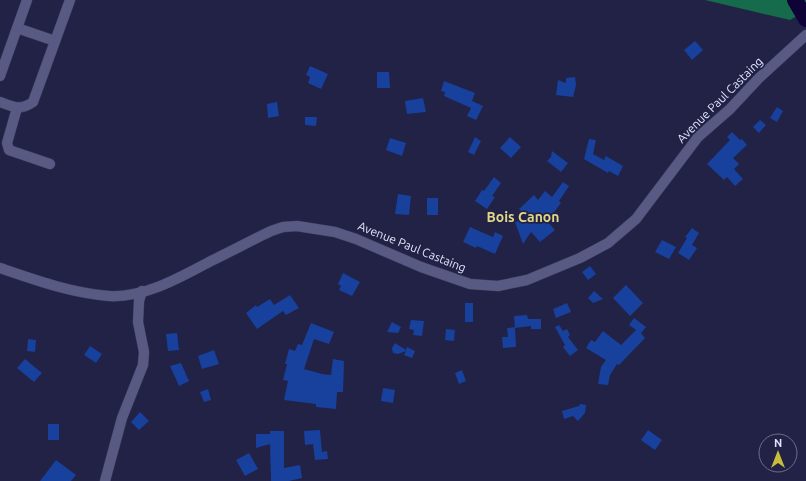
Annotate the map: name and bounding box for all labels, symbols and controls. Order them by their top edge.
street label: Avenue Paul Castaing [674,54,765,145]
district label: Bois Canon [487,209,560,225]
street label: Avenue Paul Castaing [356,219,468,274]
north arrow [758,433,798,473]
text: N [774,437,782,449]

